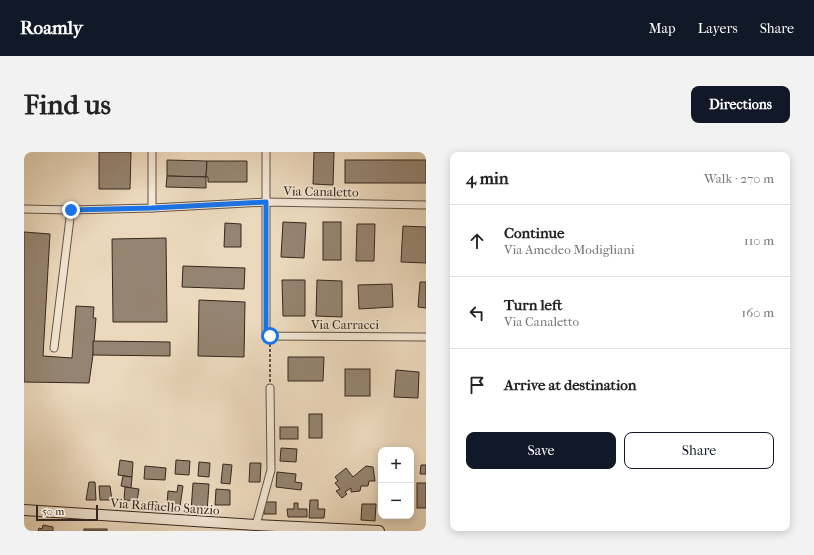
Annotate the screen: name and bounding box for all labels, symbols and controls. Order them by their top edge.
text: Roamly [20,17,83,39]
text: Map [649,20,676,37]
text: Layers [698,20,738,37]
text: Share [760,20,794,37]
button: Directions [691,86,790,123]
text: Find us [24,88,111,121]
text: 4 min [466,168,509,188]
text: Walk · 270 m [704,171,774,186]
street label: Via Canaletto [282,183,359,200]
route end [62,201,80,219]
text: Continue [504,224,564,242]
icon: ahead [466,230,488,252]
text: 110 m [744,233,774,248]
text: Via Amedeo Modigliani [504,242,635,257]
text: Turn left [504,296,562,314]
icon: left [466,302,488,324]
text: 160 m [742,305,774,320]
text: Via Canaletto [504,314,579,329]
street label: Via Carracci [310,317,379,332]
route start [261,327,279,345]
icon: arrive [466,374,488,396]
text: Arrive at destination [504,376,636,394]
button: Save [466,432,616,469]
button: Share [624,432,774,469]
map controls [378,447,414,519]
button: + [378,447,414,483]
button: − [378,483,414,519]
street label: Via Raffaello Sanzio [109,495,221,518]
scale bar [36,503,98,522]
text: 50 m [42,505,64,518]

